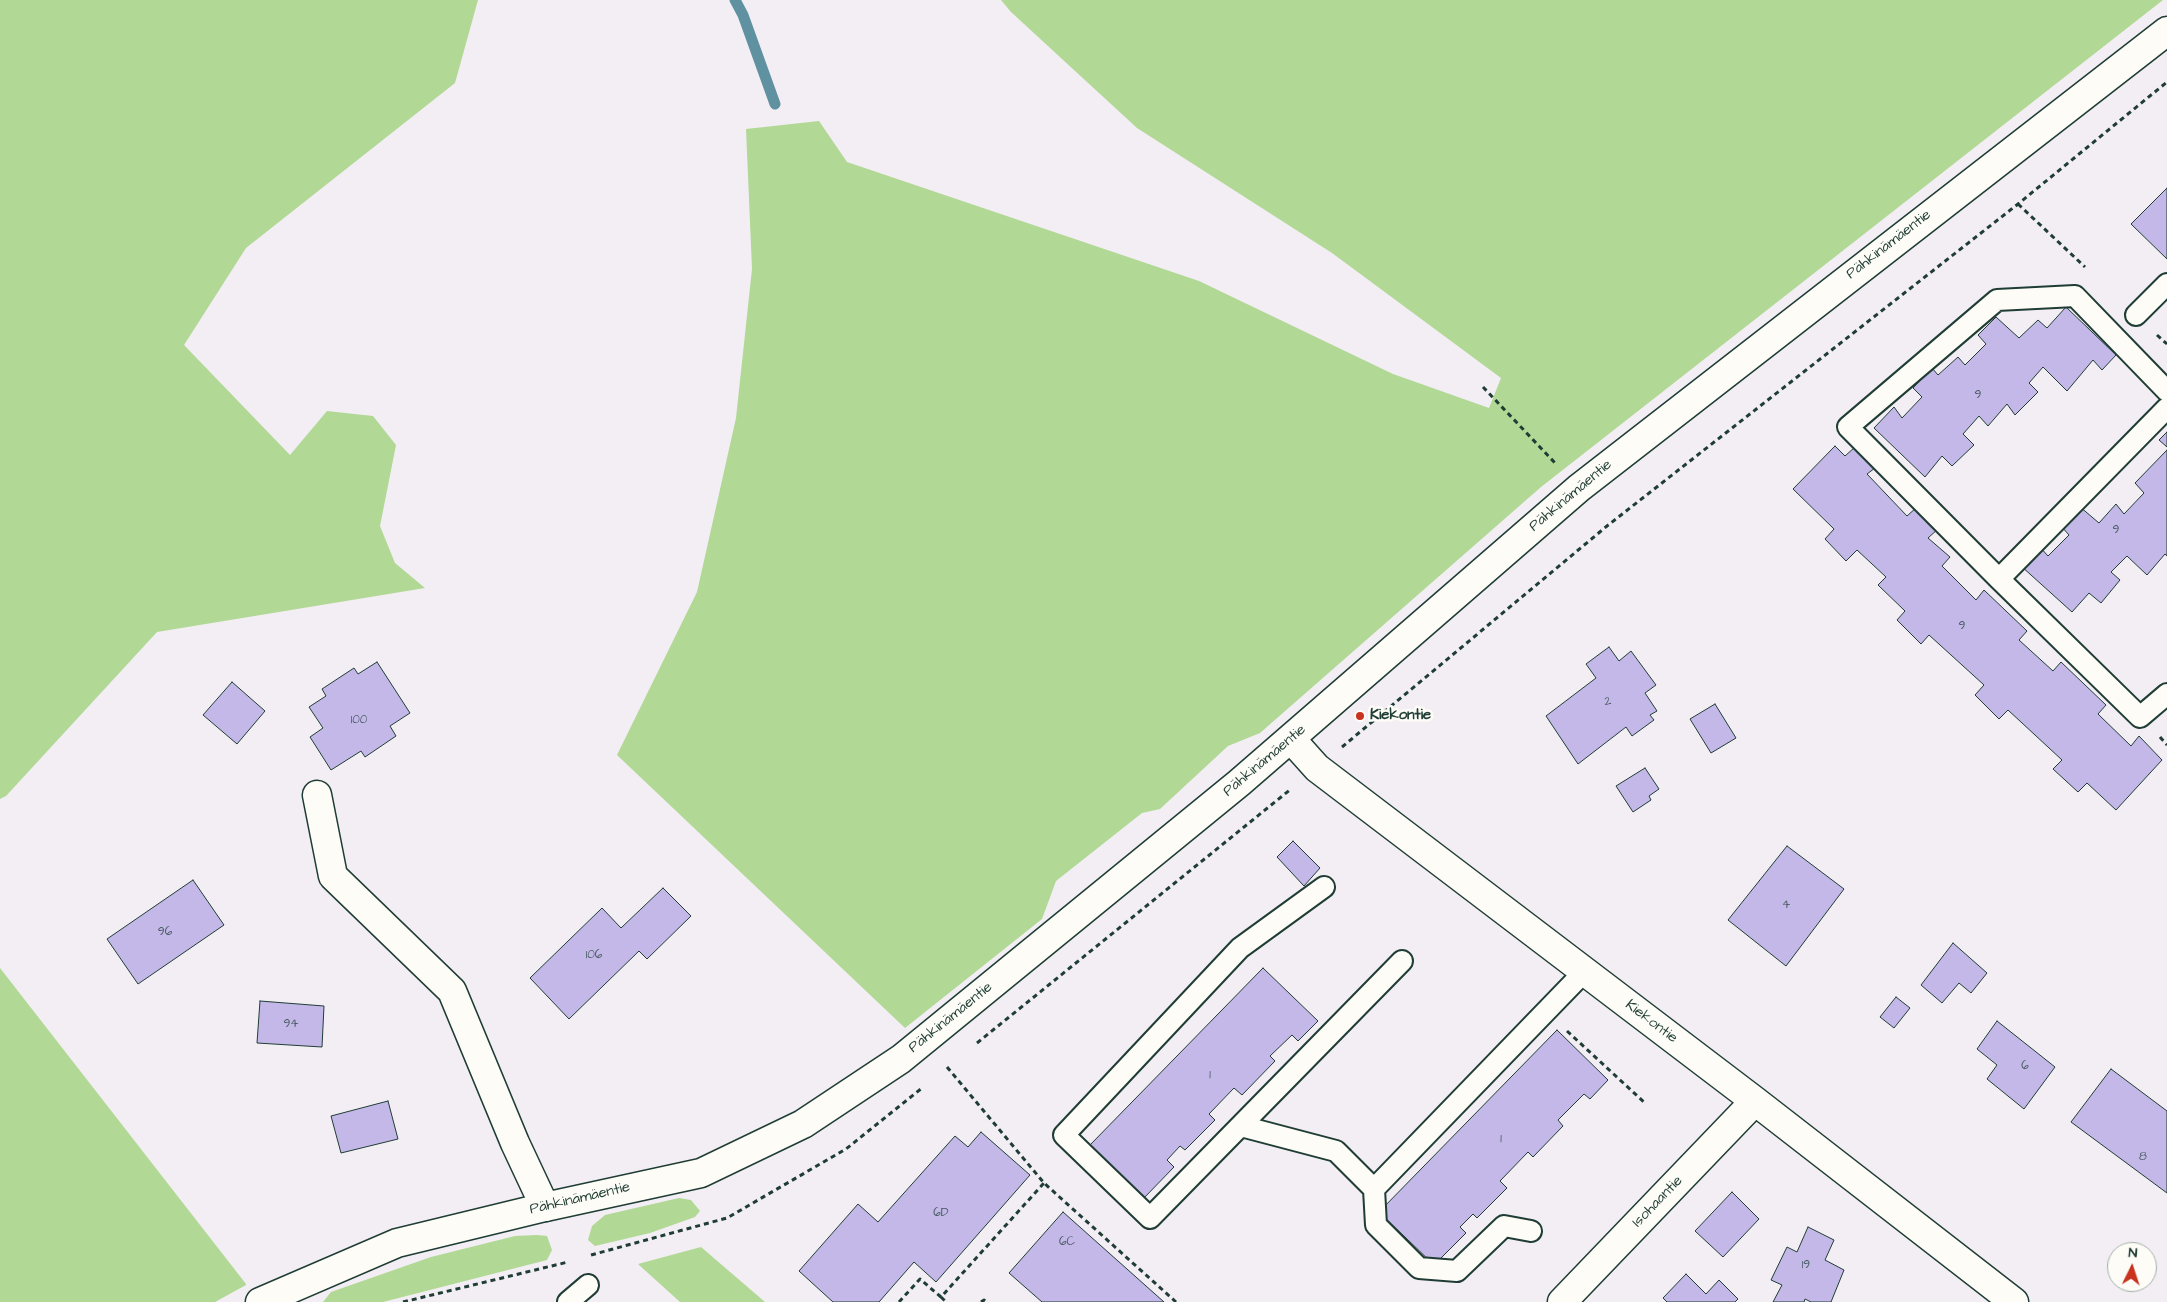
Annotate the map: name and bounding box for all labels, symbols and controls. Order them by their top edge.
street label: Pähkinämäentie [1843,206,1935,284]
house number: 9 [1975,388,1981,402]
street label: Pähkinämäentie [1526,456,1616,536]
house number: 9 [2113,523,2119,537]
house number: 9 [1959,619,1965,633]
house number: 2 [1605,695,1611,709]
place label: Kiekontie [1370,707,1431,725]
marker: Kiekontie [1354,710,1366,722]
house number: 100 [351,713,367,727]
street label: Pähkinämäentie [1220,721,1310,801]
house number: 4 [1782,898,1790,912]
house number: 96 [158,925,172,939]
house number: 106 [586,948,602,962]
street label: Pähkinämäentie [905,979,997,1057]
street label: Kiekontie [1621,996,1681,1048]
house number: 94 [284,1017,298,1031]
house number: 6 [2021,1059,2029,1073]
house number: 1 [1209,1068,1211,1082]
house number: 1 [1500,1132,1502,1146]
house number: 8 [2139,1150,2147,1164]
street label: Isohaantie [1629,1172,1687,1232]
street label: Pähkinämäentie [528,1179,632,1219]
house number: 6D [933,1206,949,1220]
house number: 6C [1059,1235,1075,1249]
north arrow [2107,1242,2157,1292]
text: N [2128,1243,2138,1263]
house number: 19 [1802,1258,1810,1272]

